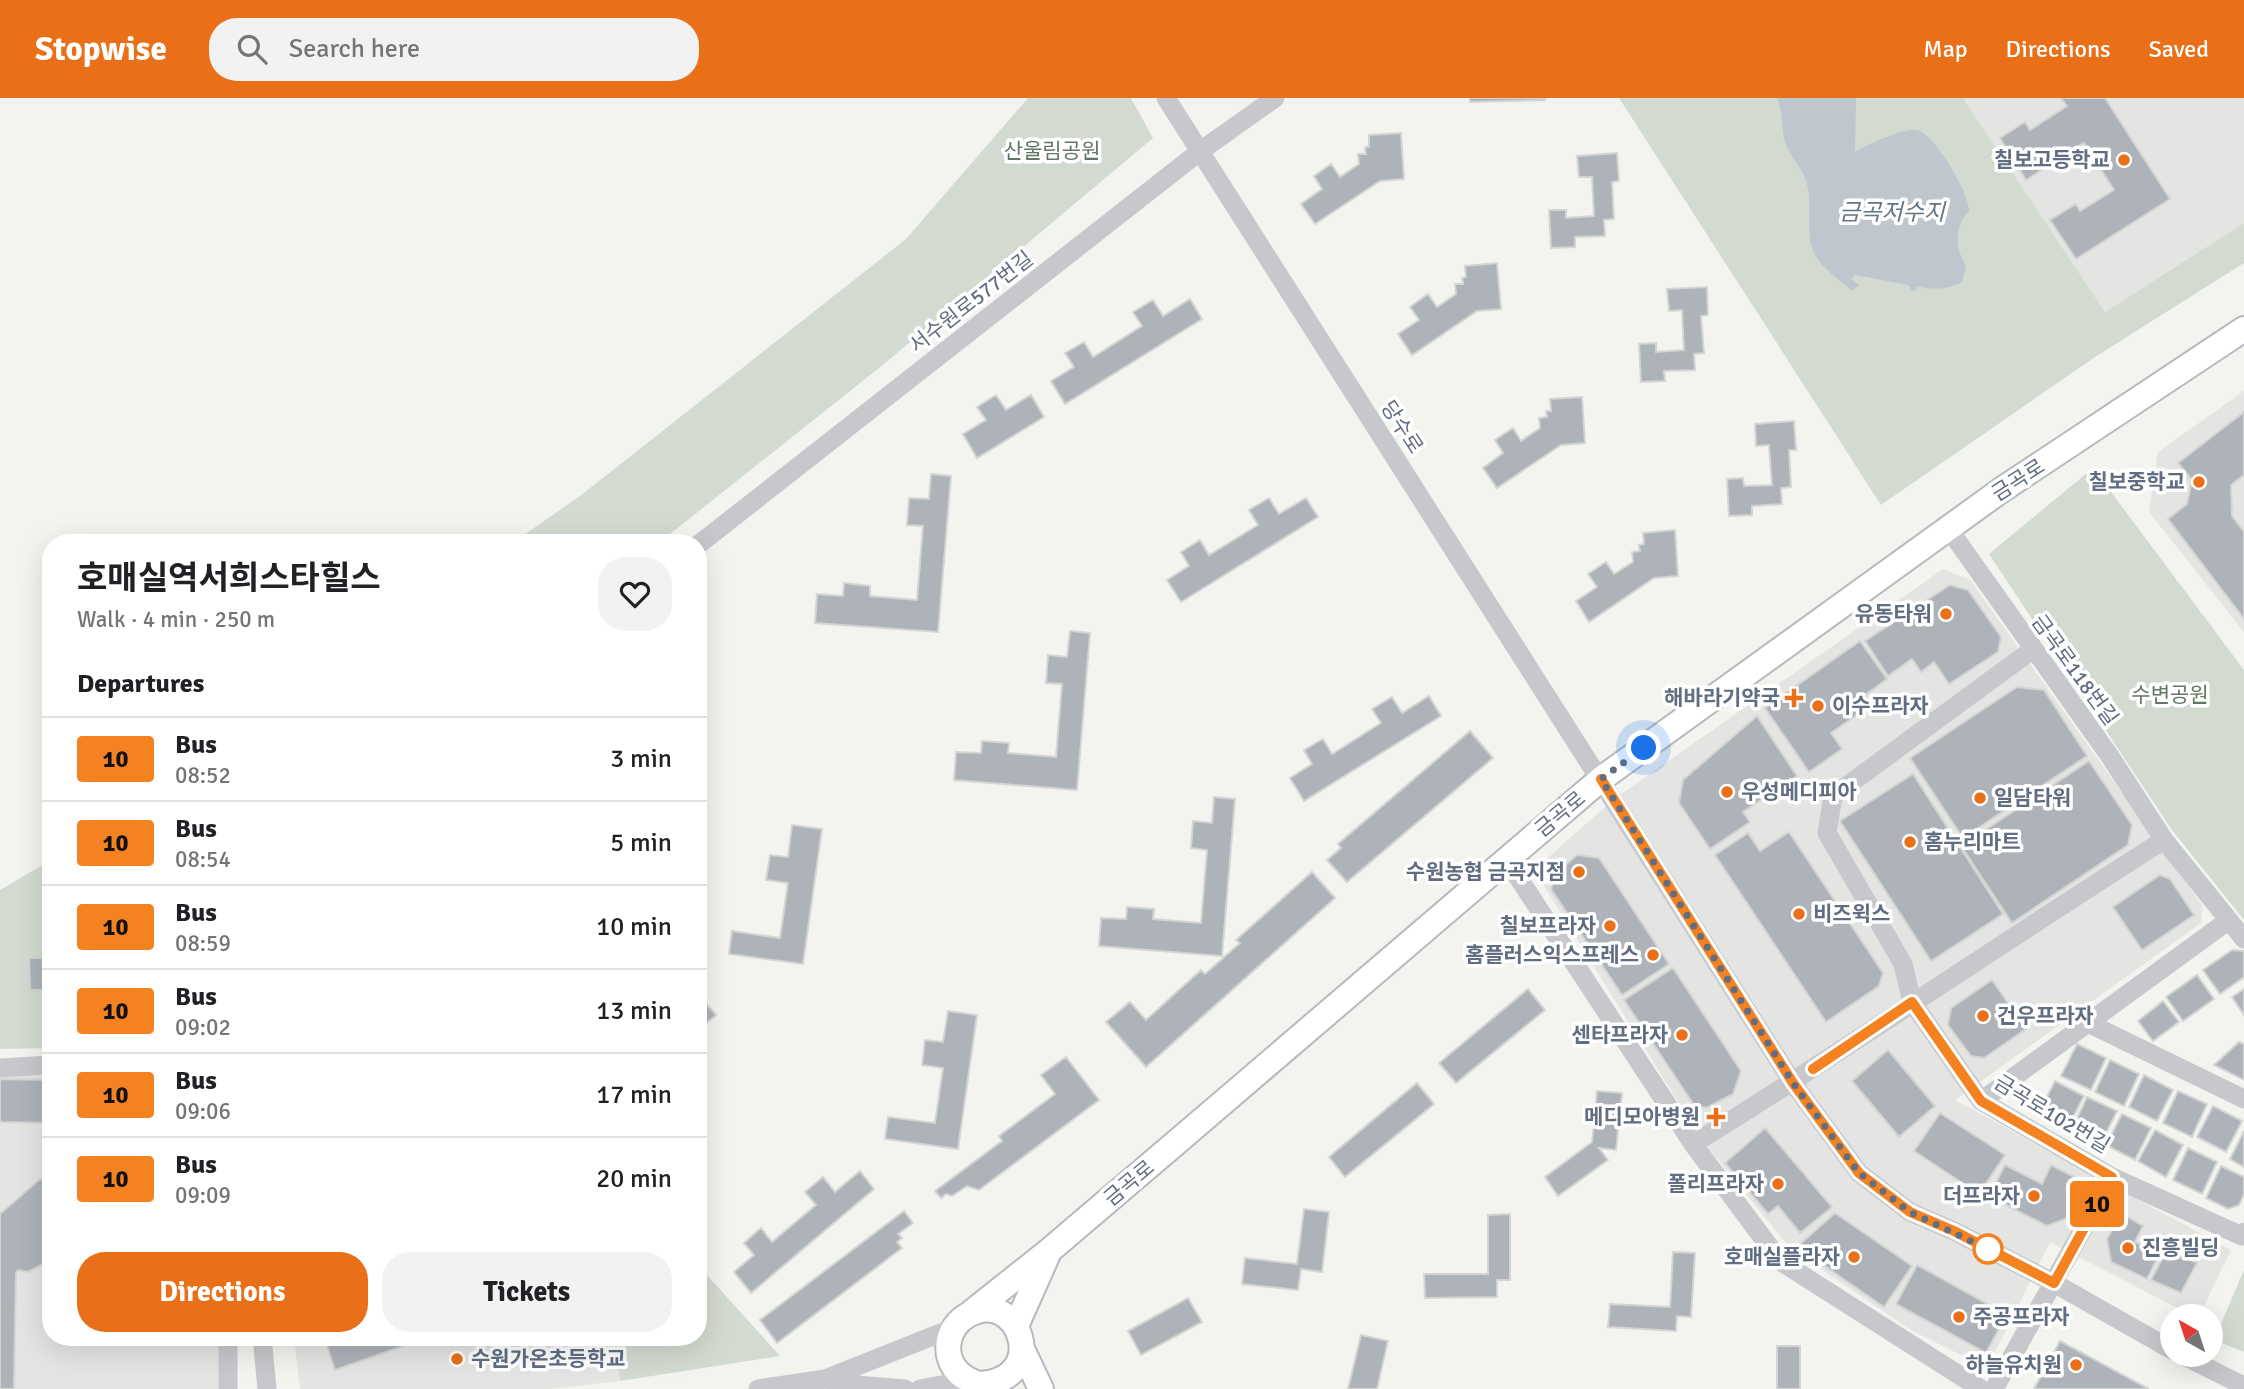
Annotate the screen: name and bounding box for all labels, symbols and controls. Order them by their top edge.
search box [209,18,699,81]
text: Stopwise [35,29,167,70]
icon: search [233,30,271,68]
text: Search here [289,33,420,65]
text: Map [1923,34,1968,64]
text: Directions [2006,34,2111,64]
text: Saved [2149,34,2209,64]
park label: 산울림공원 [1004,138,1100,164]
place label: 칠보고등학교 [1994,147,2110,173]
marker: 칠보고등학교 [2116,152,2132,168]
water label: 금곡저수지 [1839,198,1947,227]
street label: 서수원로577번길 [904,246,1038,358]
street label: 당수로 [1375,396,1429,458]
street label: 금곡로 [1987,453,2049,507]
place label: 칠보중학교 [2088,469,2185,495]
marker: 칠보중학교 [2191,474,2207,490]
button: heart [598,557,672,631]
text: 호매실역서희스타힐스 [77,558,381,599]
place label: 유동타워 [1855,601,1932,627]
text: Walk · 4 min · 250 m [77,605,275,634]
marker: 유동타워 [1938,606,1954,622]
street label: 금곡로118번길 [2026,610,2124,730]
text: Departures [77,668,204,700]
park label: 수변공원 [2131,682,2209,708]
place label: 해바라기약국 [1664,685,1780,711]
marker: 해바라기약국 [1786,690,1802,706]
place label: 이수프라자 [1832,693,1929,719]
marker: 이수프라자 [1810,698,1826,714]
text: Bus [175,729,217,761]
your location [1626,730,1661,765]
text: 3 min [610,743,672,775]
text: 10 [103,744,128,774]
text: 08:52 [175,761,231,790]
place label: 우성메디피아 [1741,779,1857,805]
marker: 우성메디피아 [1719,784,1735,800]
street label: 금곡로 [1529,785,1591,843]
place label: 일담타워 [1994,785,2071,811]
marker: 일담타워 [1972,790,1988,806]
text: Bus [175,813,217,845]
text: 5 min [610,827,672,859]
text: 10 [103,828,128,858]
place label: 홈누리마트 [1924,829,2021,855]
marker: 홈누리마트 [1902,834,1918,850]
text: 08:54 [175,845,231,874]
place label: 수원농협 금곡지점 [1406,859,1565,885]
marker: 수원농협 금곡지점 [1571,864,1587,880]
text: Bus [175,897,217,929]
place label: 비즈윅스 [1813,901,1890,927]
marker: 비즈윅스 [1791,906,1807,922]
text: 10 min [596,911,672,943]
text: 10 [103,912,128,942]
place label: 칠보프라자 [1499,913,1596,939]
marker: 칠보프라자 [1602,918,1618,934]
text: 08:59 [175,929,231,958]
place label: 홈플러스익스프레스 [1465,942,1639,968]
marker: 홈플러스익스프레스 [1645,947,1661,963]
text: Bus [175,981,217,1013]
text: 13 min [596,995,672,1027]
text: 10 [103,996,128,1026]
place label: 건우프라자 [1997,1003,2094,1029]
marker: 건우프라자 [1975,1008,1991,1024]
text: 09:02 [175,1013,231,1042]
place label: 센타프라자 [1571,1022,1668,1048]
marker: 센타프라자 [1674,1027,1690,1043]
text: Bus [175,1065,217,1097]
street label: 금곡로102번길 [1989,1069,2115,1159]
text: 17 min [596,1079,672,1111]
text: 10 [103,1080,128,1110]
text: 09:06 [175,1097,231,1126]
place label: 메디모아병원 [1584,1104,1700,1130]
marker: 메디모아병원 [1706,1107,1726,1127]
text: Bus [175,1149,217,1181]
street label: 금곡로 [1098,1154,1160,1212]
text: 20 min [596,1163,672,1195]
text: 10 [103,1164,128,1194]
place label: 폴리프라자 [1667,1171,1764,1197]
marker: 폴리프라자 [1770,1176,1786,1192]
text: 09:09 [175,1181,231,1210]
line badge: 10 [2066,1181,2128,1227]
place label: 더프라자 [1943,1183,2020,1209]
marker: 더프라자 [2026,1188,2042,1204]
text: 10 [2084,1189,2110,1219]
unlabelled marker [1973,1234,2003,1264]
place label: 진흥빌딩 [2142,1235,2219,1261]
marker: 진흥빌딩 [2120,1240,2136,1256]
place label: 호매실플라자 [1724,1244,1840,1270]
marker: 호매실플라자 [1846,1249,1862,1265]
button: Directions [77,1252,368,1332]
button: Tickets [382,1252,672,1332]
place label: 주공프라자 [1973,1304,2070,1330]
north arrow [2160,1304,2222,1367]
map controls [2160,1304,2223,1367]
marker: 주공프라자 [1951,1309,1967,1325]
place label: 수원가온초등학교 [471,1346,626,1372]
marker: 수원가온초등학교 [449,1351,465,1367]
place label: 하늘유치원 [1965,1352,2062,1378]
marker: 하늘유치원 [2068,1357,2084,1373]

